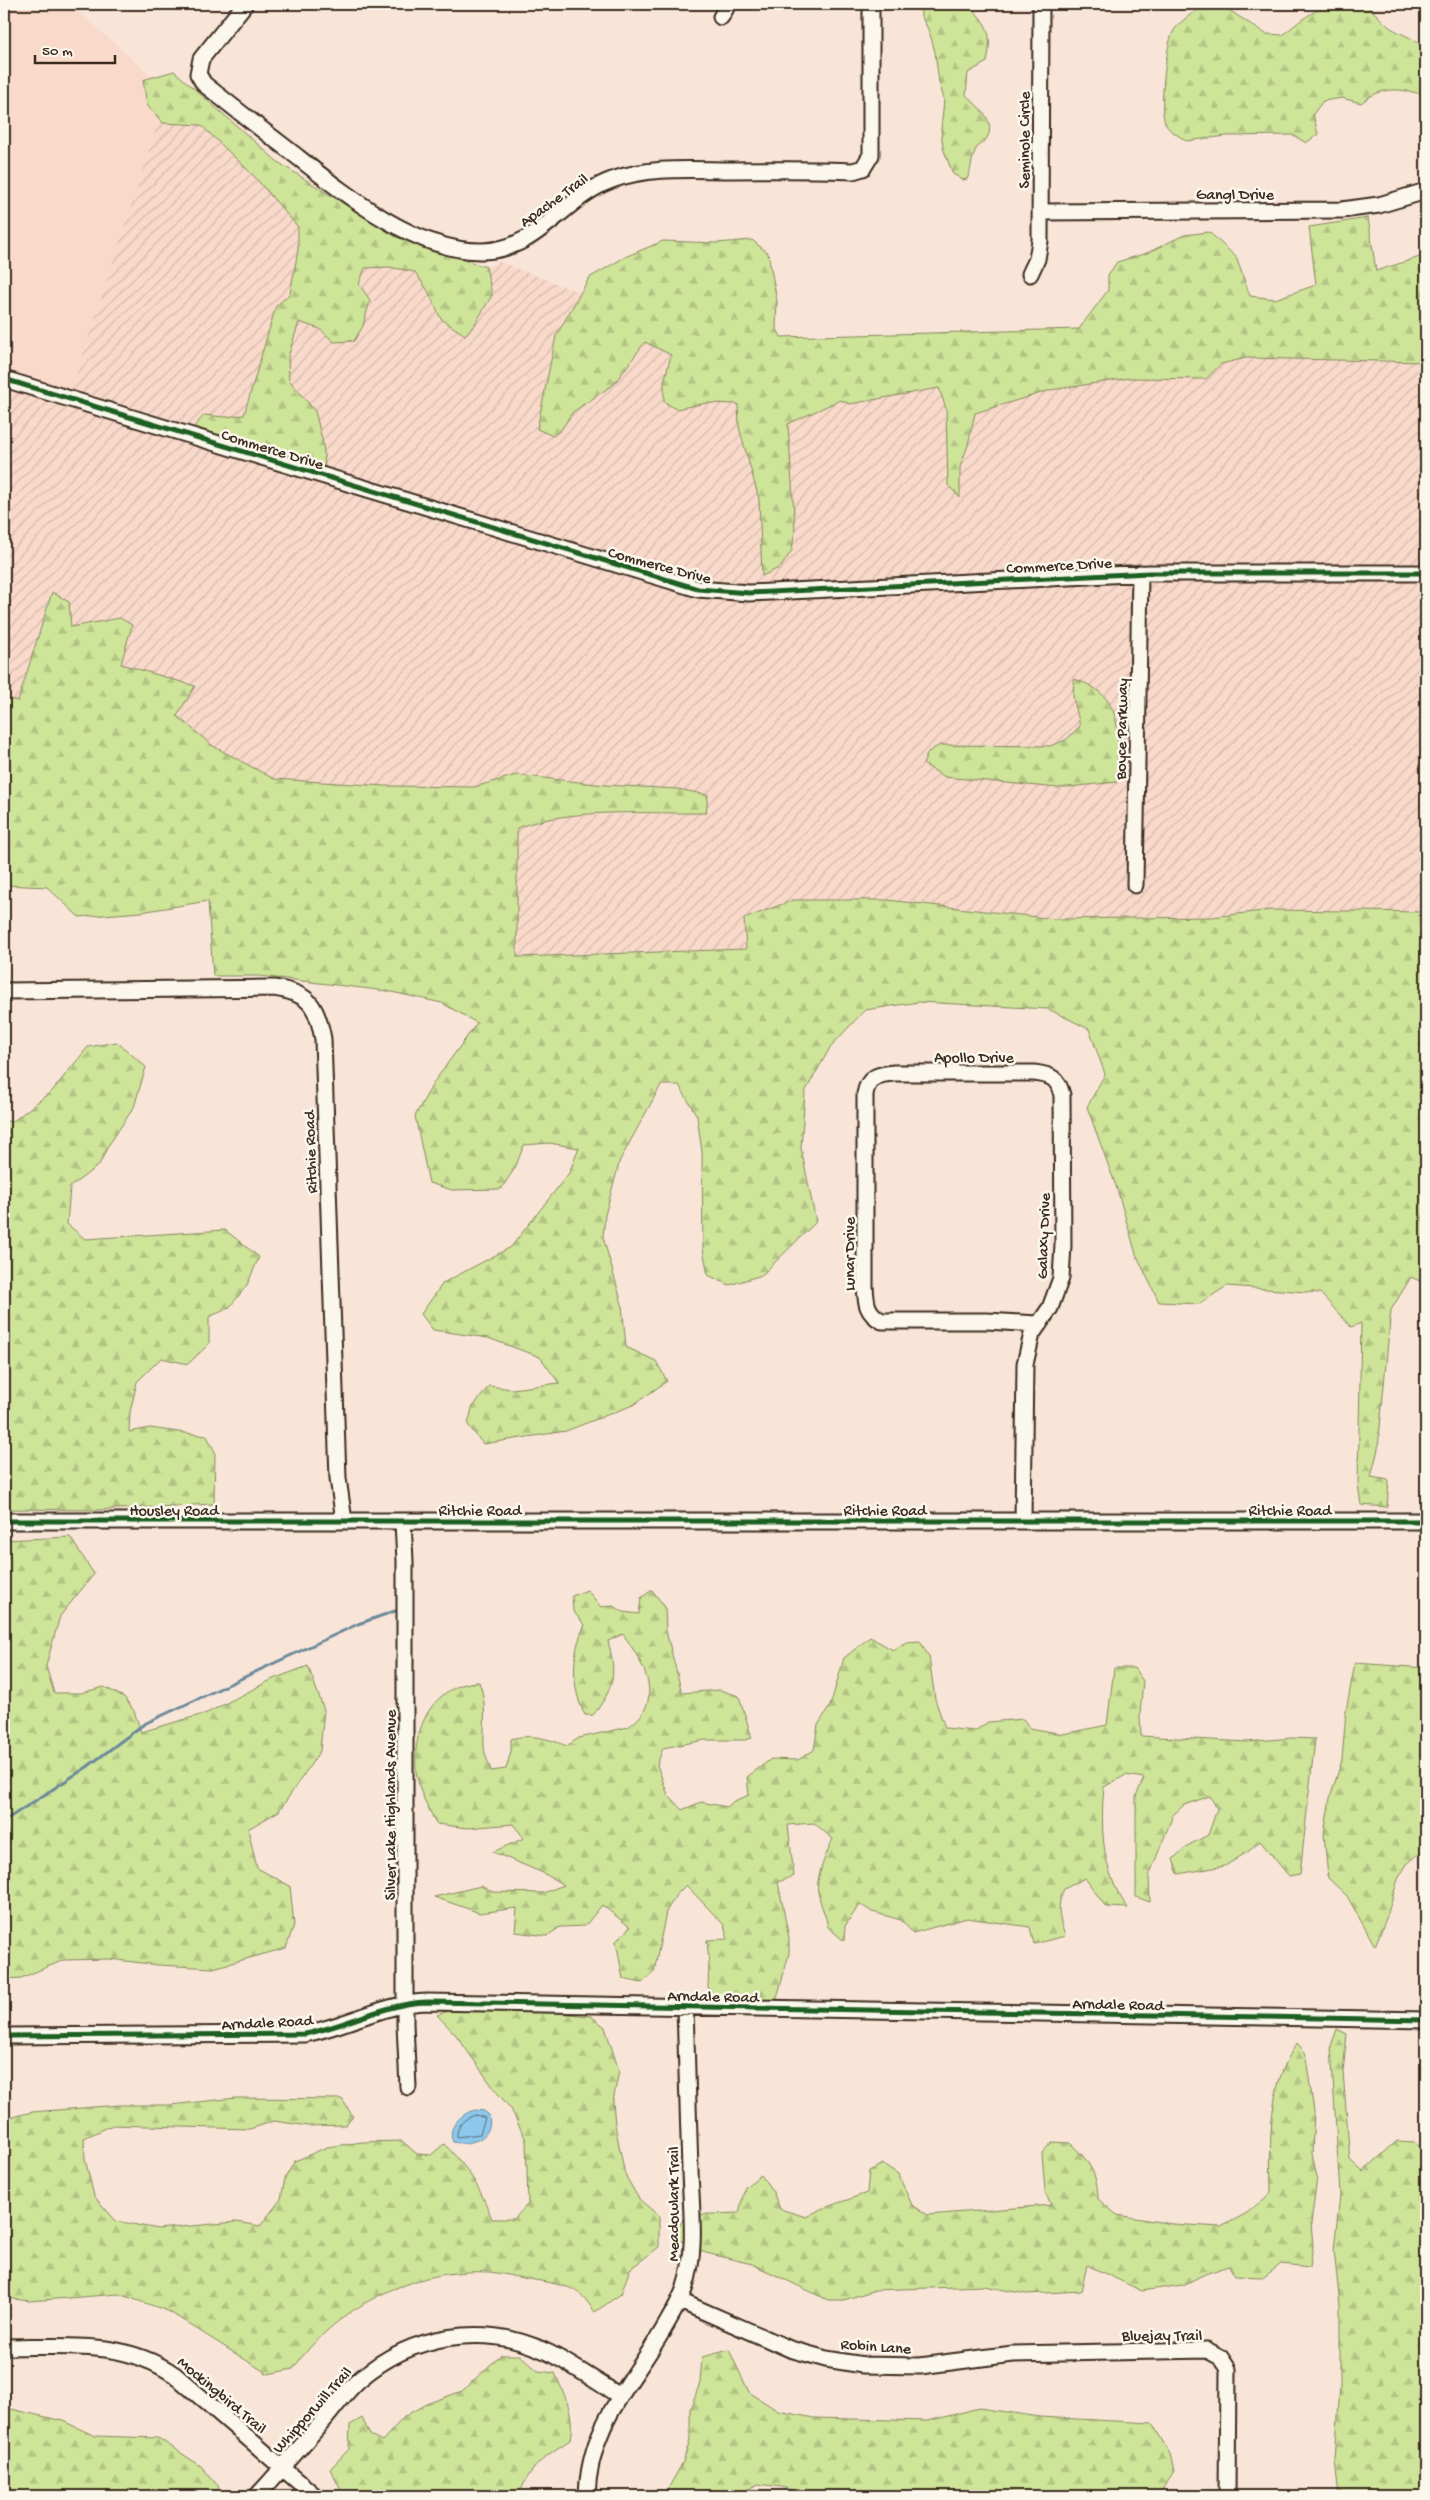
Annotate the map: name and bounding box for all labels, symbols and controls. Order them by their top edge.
scale bar [35,32,115,64]
text: 50 m [42,43,73,61]
street label: Seminole Circle [1017,91,1036,189]
street label: Apache Trail [517,171,593,233]
street label: Gangl Drive [1196,187,1275,206]
street label: Commerce Drive [219,427,326,476]
street label: Commerce Drive [605,544,713,590]
street label: Commerce Drive [1006,555,1113,580]
street label: Boyce Parkway [1113,678,1134,781]
street label: Apollo Drive [934,1050,1015,1069]
street label: Ritchie Road [302,1109,323,1194]
street label: Galaxy Drive [1034,1192,1057,1280]
street label: Lunar Drive [842,1216,861,1291]
street label: Housley Road [129,1503,220,1522]
street label: Ritchie Road [439,1503,523,1522]
street label: Ritchie Road [844,1503,928,1522]
street label: Ritchie Road [1249,1503,1333,1522]
street label: Silver Lake Highlands Avenue [383,1709,402,1900]
street label: Arndale Road [667,1988,760,2009]
street label: Arndale Road [1072,1996,1165,2017]
street label: Arndale Road [221,2013,315,2036]
street label: Meadowlark Trail [666,2146,685,2262]
street label: Bluejay Trail [1121,2328,1202,2347]
street label: Robin Lane [840,2337,912,2360]
street label: Mockingbird Trail [172,2354,269,2440]
street label: Whipporwill Trail [270,2364,357,2458]

